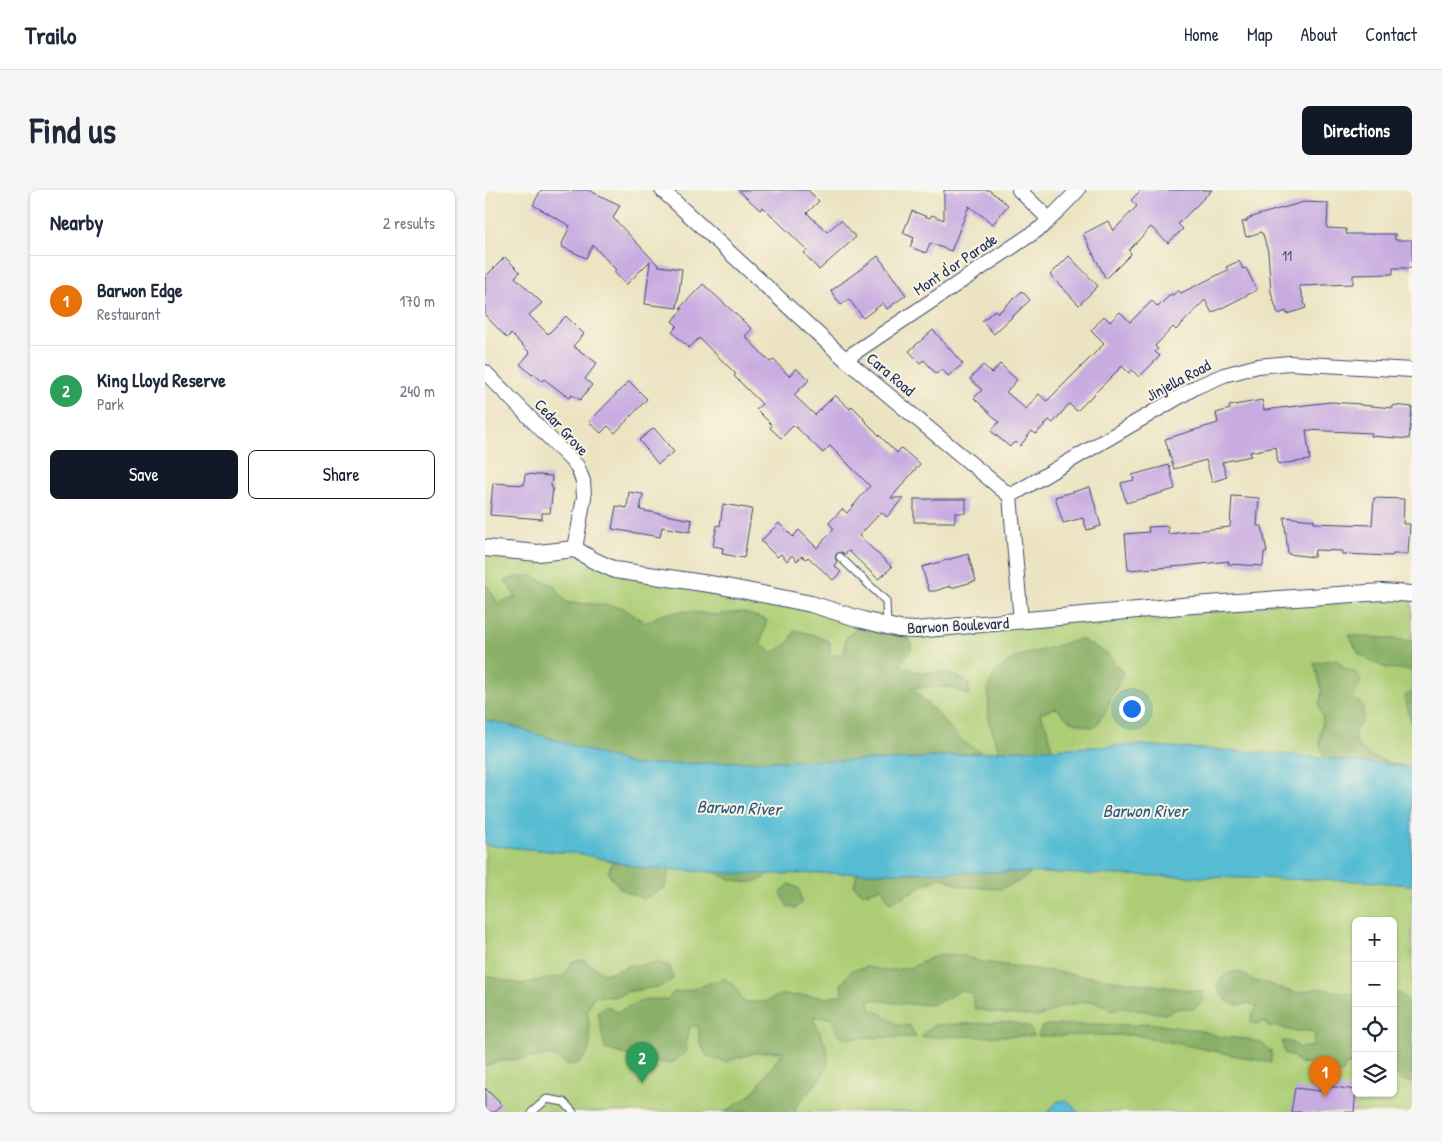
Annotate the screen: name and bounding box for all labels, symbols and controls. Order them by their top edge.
text: Trailo [25,19,76,51]
text: Home [1184,22,1219,47]
text: Map [1247,22,1272,47]
text: About [1300,22,1337,47]
text: Contact [1365,22,1417,47]
button: Directions [1302,106,1412,155]
text: Find us [30,107,116,154]
text: Nearby [50,208,103,237]
text: 2 results [383,212,435,234]
street label: Mont d'or Parade [909,228,1002,300]
house number: 11 [1282,246,1292,265]
text: Barwon Edge [97,277,183,303]
text: 1 [63,290,69,312]
text: 170 m [400,290,435,312]
text: Restaurant [97,303,160,325]
street label: Cara Road [862,347,920,401]
street label: Jinjella Road [1142,354,1214,406]
text: King Lloyd Reserve [97,367,226,393]
text: 2 [62,380,70,402]
text: 240 m [400,380,435,402]
text: Park [97,393,124,415]
street label: Cedar Grove [530,394,595,461]
button: Save [50,450,238,499]
button: Share [248,450,435,499]
street label: Barwon Boulevard [907,611,1009,639]
your location [1119,696,1145,722]
water label: Barwon River [696,794,784,822]
water label: Barwon River [1103,798,1189,823]
map controls [1352,917,1397,1097]
button: + [1352,917,1397,962]
button: − [1352,962,1397,1007]
button: locate [1352,1007,1397,1052]
pin: 2 [626,1042,658,1083]
button: layers [1352,1052,1397,1097]
pin: 1 [1309,1056,1341,1097]

